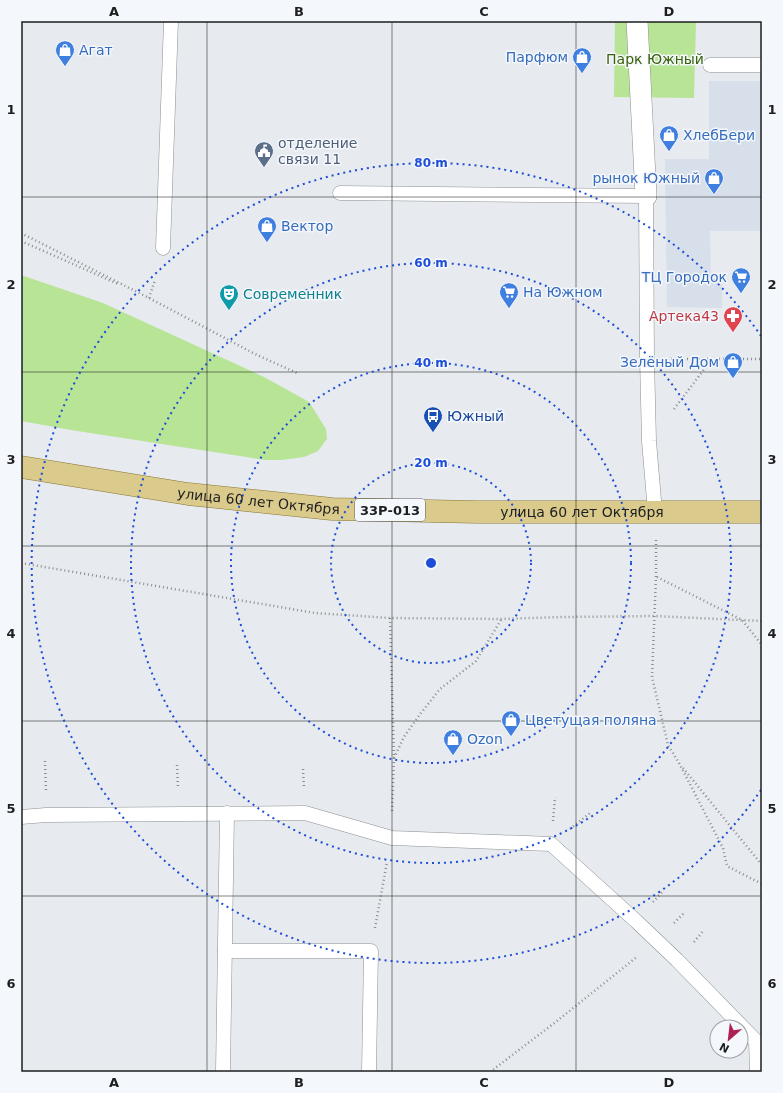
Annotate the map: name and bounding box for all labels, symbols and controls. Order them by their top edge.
text: A [109,4,119,19]
text: B [294,4,304,19]
text: C [479,4,489,19]
text: D [664,4,675,19]
shop icon: Агат [54,39,76,67]
place label: Агат [79,42,113,58]
shop icon: Парфюм [571,46,593,74]
place label: Парфюм [506,49,568,65]
park label: Парк Южный [606,51,704,67]
text: 1 [6,102,16,117]
text: 1 [767,102,777,117]
shop icon: ХлебБери [658,124,680,152]
place label: ХлебБери [683,127,755,143]
place label: отделение связи 11 [278,135,357,167]
public building icon: отделение связи 11 [253,140,275,168]
text: 80 m [414,156,448,170]
shop icon: рынок Южный [703,167,725,195]
place label: рынок Южный [592,170,700,186]
shop icon: Вектор [256,215,278,243]
place label: Вектор [281,218,333,234]
text: 60 m [414,256,448,270]
supermarket icon: ТЦ Городок [730,266,752,294]
place label: ТЦ Городок [641,269,727,285]
text: 2 [6,277,16,292]
text: 2 [767,277,777,292]
supermarket icon: На Южном [498,281,520,309]
theatre icon: Современник [218,283,240,311]
place label: На Южном [523,284,603,300]
place label: Современник [243,286,342,302]
pharmacy icon: Артека43 [722,305,744,333]
place label: Артека43 [649,308,719,324]
shop icon: Зелёный Дом [722,351,744,379]
place label: Зелёный Дом [620,354,719,370]
text: 40 m [414,356,448,370]
bus stop icon: Южный [422,405,444,433]
place label: Южный [447,408,504,424]
text: 3 [6,452,16,467]
text: 3 [767,452,777,467]
text: 20 m [414,456,448,470]
street label: улица 60 лет Октября [176,484,340,517]
road number: 33Р-013 [355,499,425,521]
street label: улица 60 лет Октября [500,504,664,520]
centre of rings [424,556,438,570]
text: 4 [6,626,16,641]
text: 4 [767,626,777,641]
shop icon: Цветущая поляна [500,709,522,737]
place label: Цветущая поляна [525,712,657,728]
shop icon: Ozon [442,728,464,756]
place label: Ozon [467,731,503,747]
text: 5 [6,801,16,816]
text: 5 [767,801,777,816]
text: 6 [6,976,16,991]
text: 6 [767,976,777,991]
north arrow [709,1019,749,1059]
text: N [717,1039,732,1055]
text: A [109,1075,119,1090]
text: B [294,1075,304,1090]
text: C [479,1075,489,1090]
text: D [664,1075,675,1090]

